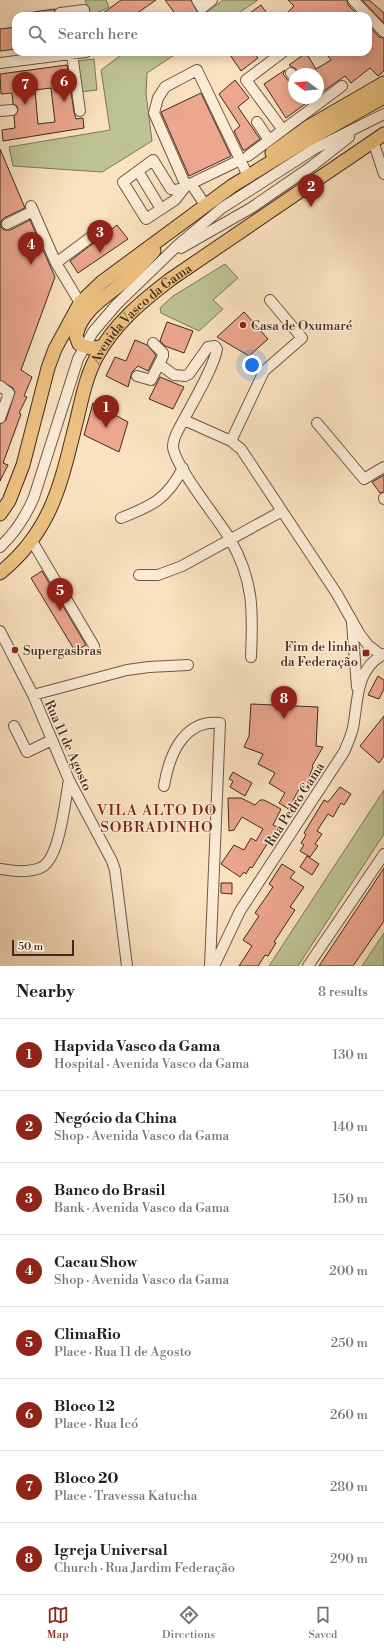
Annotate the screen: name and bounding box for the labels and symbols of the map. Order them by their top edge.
north arrow [288,68,324,104]
pin: 6 [51,69,77,102]
pin: 7 [12,72,38,105]
pin: 2 [298,174,324,207]
pin: 3 [87,220,113,253]
pin: 4 [18,232,44,265]
street label: Avenida Vasco da Gama [87,260,195,367]
place label: Casa de Oxumaré [251,318,353,334]
marker: Casa de Oxumaré [238,320,248,330]
your location [242,355,262,375]
pin: 1 [93,395,119,428]
pin: 5 [47,578,73,611]
place label: Fim de linha da Federação [281,639,358,670]
place label: Supergasbras [23,643,102,659]
marker: Supergasbras [10,645,20,655]
marker: Fim de linha da Federação [361,648,371,658]
pin: 8 [271,686,297,719]
street label: Rua 11 de Agosto [41,698,95,793]
street label: Rua Pedro Gama [262,759,328,850]
district label: VILA ALTO DO SOBRADINHO [96,801,217,837]
scale bar [12,938,74,957]

